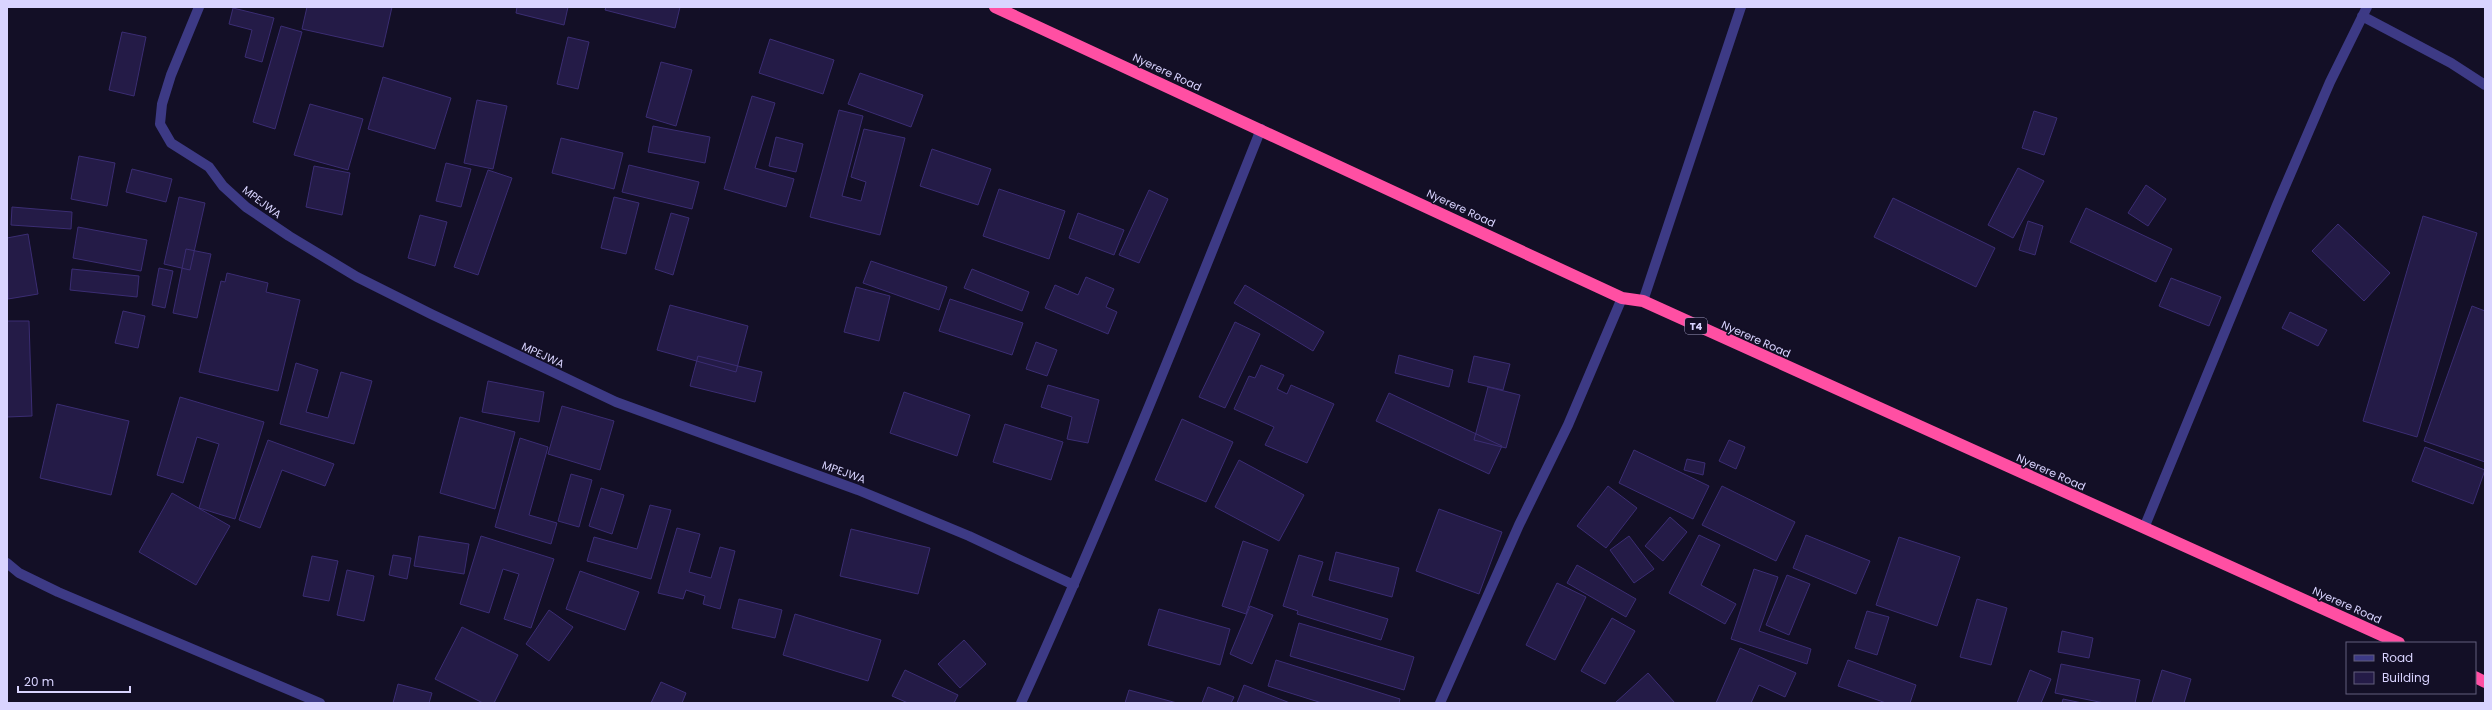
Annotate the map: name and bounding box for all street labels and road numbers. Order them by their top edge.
street label: Nyerere Road [1130,49,1204,95]
street label: MPEJWA [239,182,285,222]
street label: Nyerere Road [1424,185,1498,231]
street label: Nyerere Road [1719,317,1793,361]
road number: T4 [1685,318,1707,334]
street label: MPEJWA [519,338,568,372]
street label: Nyerere Road [2014,450,2088,494]
street label: MPEJWA [820,457,869,487]
street label: Nyerere Road [2310,583,2384,627]

